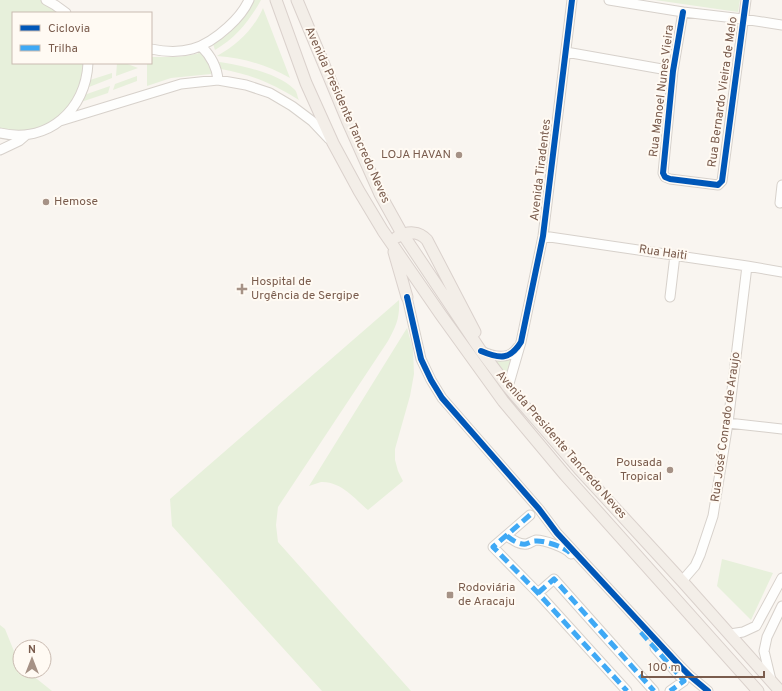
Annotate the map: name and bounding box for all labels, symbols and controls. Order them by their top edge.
legend [12,12,152,64]
street label: Rua Bernardo Vieira de Melo [704,15,742,169]
text: Ciclovia [48,21,90,37]
street label: Avenida Presidente Tancredo Neves [301,24,393,206]
street label: Rua Manoel Nunes Vieira [646,24,678,158]
text: Trilha [48,41,78,57]
street label: Avenida Tiradentes [527,118,555,222]
place label: LOJA HAVAN [381,147,451,163]
marker: LOJA HAVAN [454,150,464,160]
place label: Hemose [54,194,98,210]
marker: Hemose [41,197,51,207]
street label: Rua Haiti [638,242,688,264]
place label: Hospital de Urgência de Sergipe [251,274,359,304]
marker: Hospital de Urgência de Sergipe [236,283,248,295]
street label: Rua José Conrado de Araujo [708,351,745,503]
street label: Avenida Presidente Tancredo Neves [492,367,630,523]
place label: Pousada Tropical [616,455,662,485]
marker: Pousada Tropical [665,465,675,475]
place label: Rodoviária de Aracaju [458,580,515,610]
marker: Rodoviária de Aracaju [445,590,455,600]
north arrow [12,639,52,679]
text: N [28,643,36,657]
scale bar [642,653,764,679]
text: 100 m [648,660,681,676]

